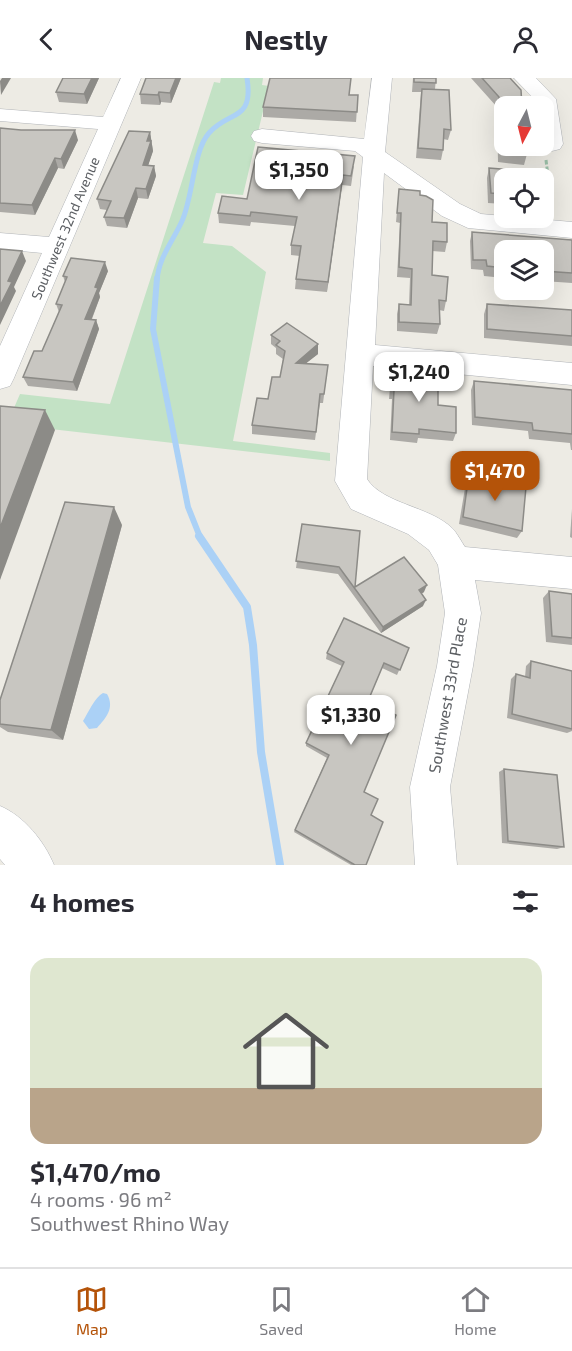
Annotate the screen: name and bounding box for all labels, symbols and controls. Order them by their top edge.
icon: back [30,23,63,56]
text: Nestly [244,23,328,55]
icon: person [509,23,542,56]
north arrow [494,96,554,156]
map controls [494,96,554,300]
pin: $1,350 [250,150,348,201]
street label: Southwest 32nd Avenue [27,154,103,302]
text: $1,350 [269,157,329,181]
button: locate [494,168,554,228]
button: layers [494,240,554,300]
pin: $1,240 [370,352,468,403]
text: $1,240 [388,359,450,383]
pin: $1,470 [446,451,544,502]
text: $1,470 [465,458,525,482]
street label: Southwest 33rd Place [424,615,470,775]
pin: $1,330 [302,695,400,746]
text: $1,330 [321,702,381,726]
icon: filters [509,885,542,918]
text: 4 homes [30,886,135,917]
icon: home [232,997,340,1105]
text: $1,470/mo [30,1156,161,1187]
text: 4 rooms · 96 m² [30,1187,172,1211]
text: Southwest Rhino Way [30,1211,229,1235]
tab: Map [75,1283,108,1338]
tab: Saved [259,1283,303,1338]
tab: Home [454,1283,497,1338]

